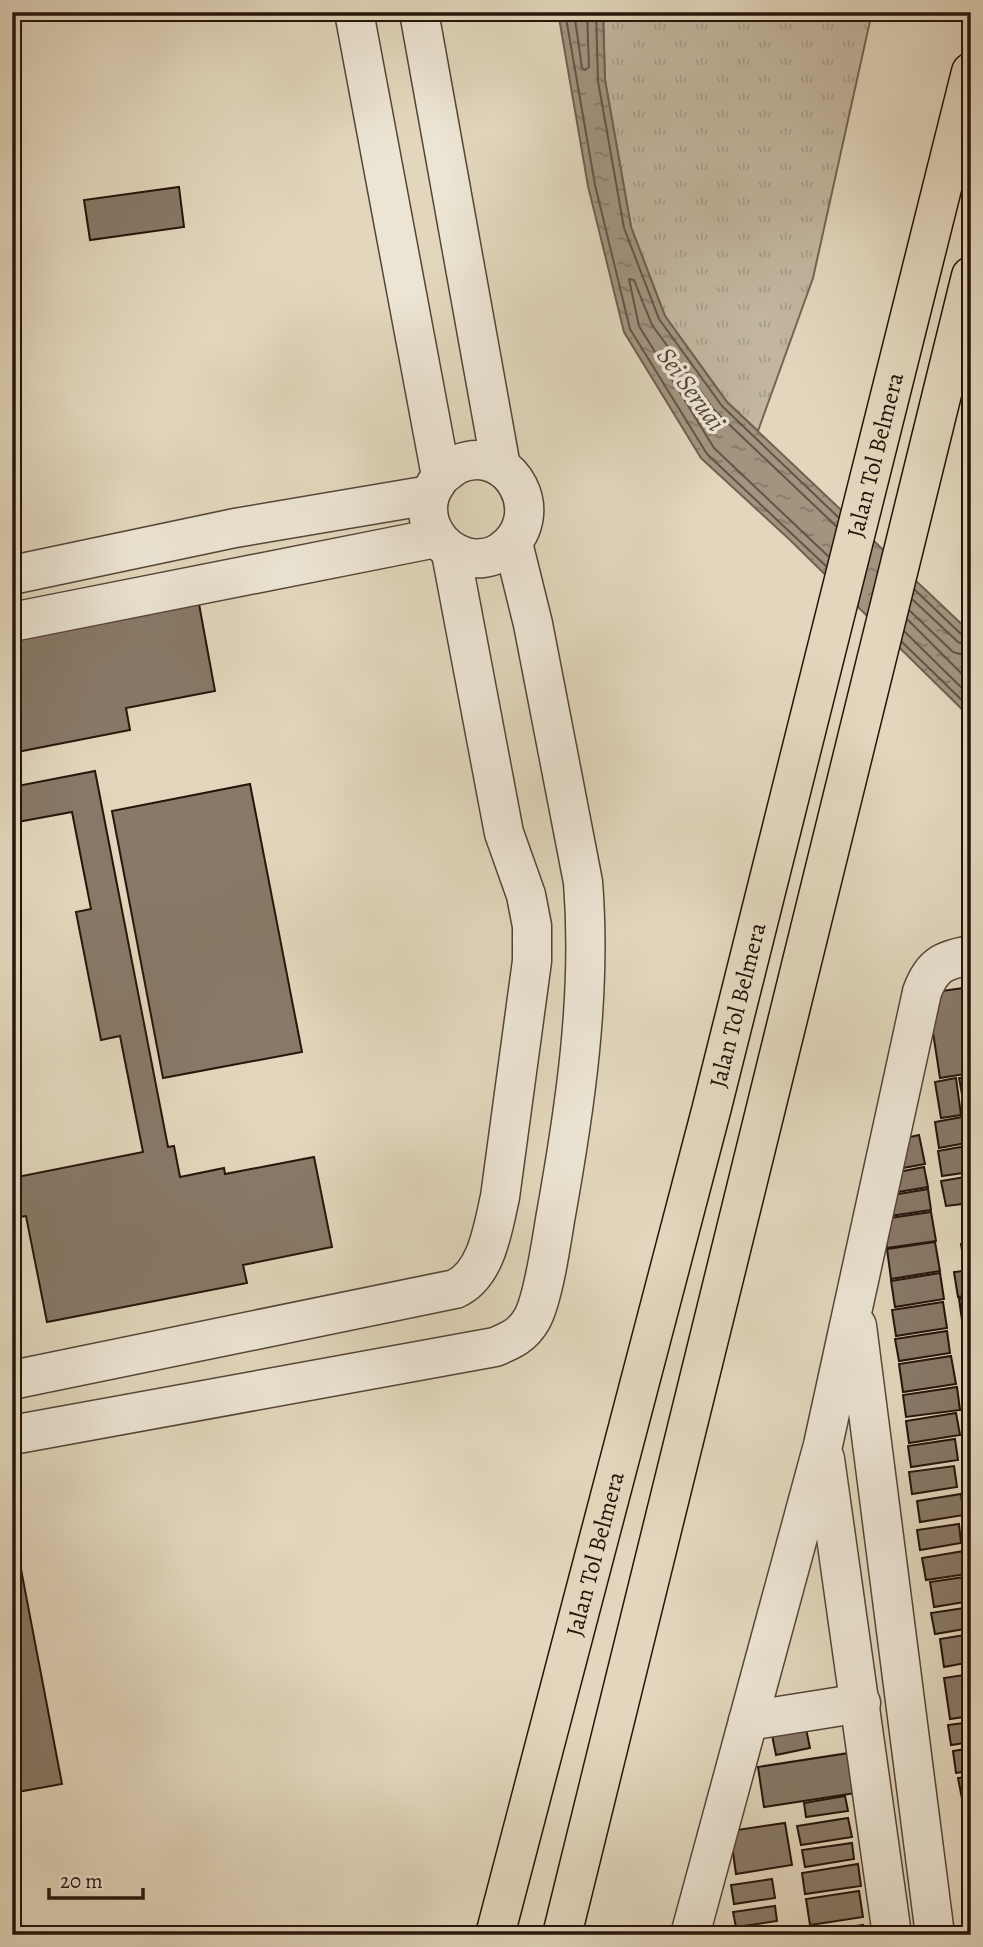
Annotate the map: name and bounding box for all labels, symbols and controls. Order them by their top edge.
water label: Sei Seruai [649,340,733,438]
street label: Jalan Tol Belmera [839,368,911,541]
street label: Jalan Tol Belmera [701,918,774,1091]
street label: Jalan Tol Belmera [558,1467,632,1640]
scale bar [49,1856,144,1900]
text: 20 m [60,1867,103,1895]

